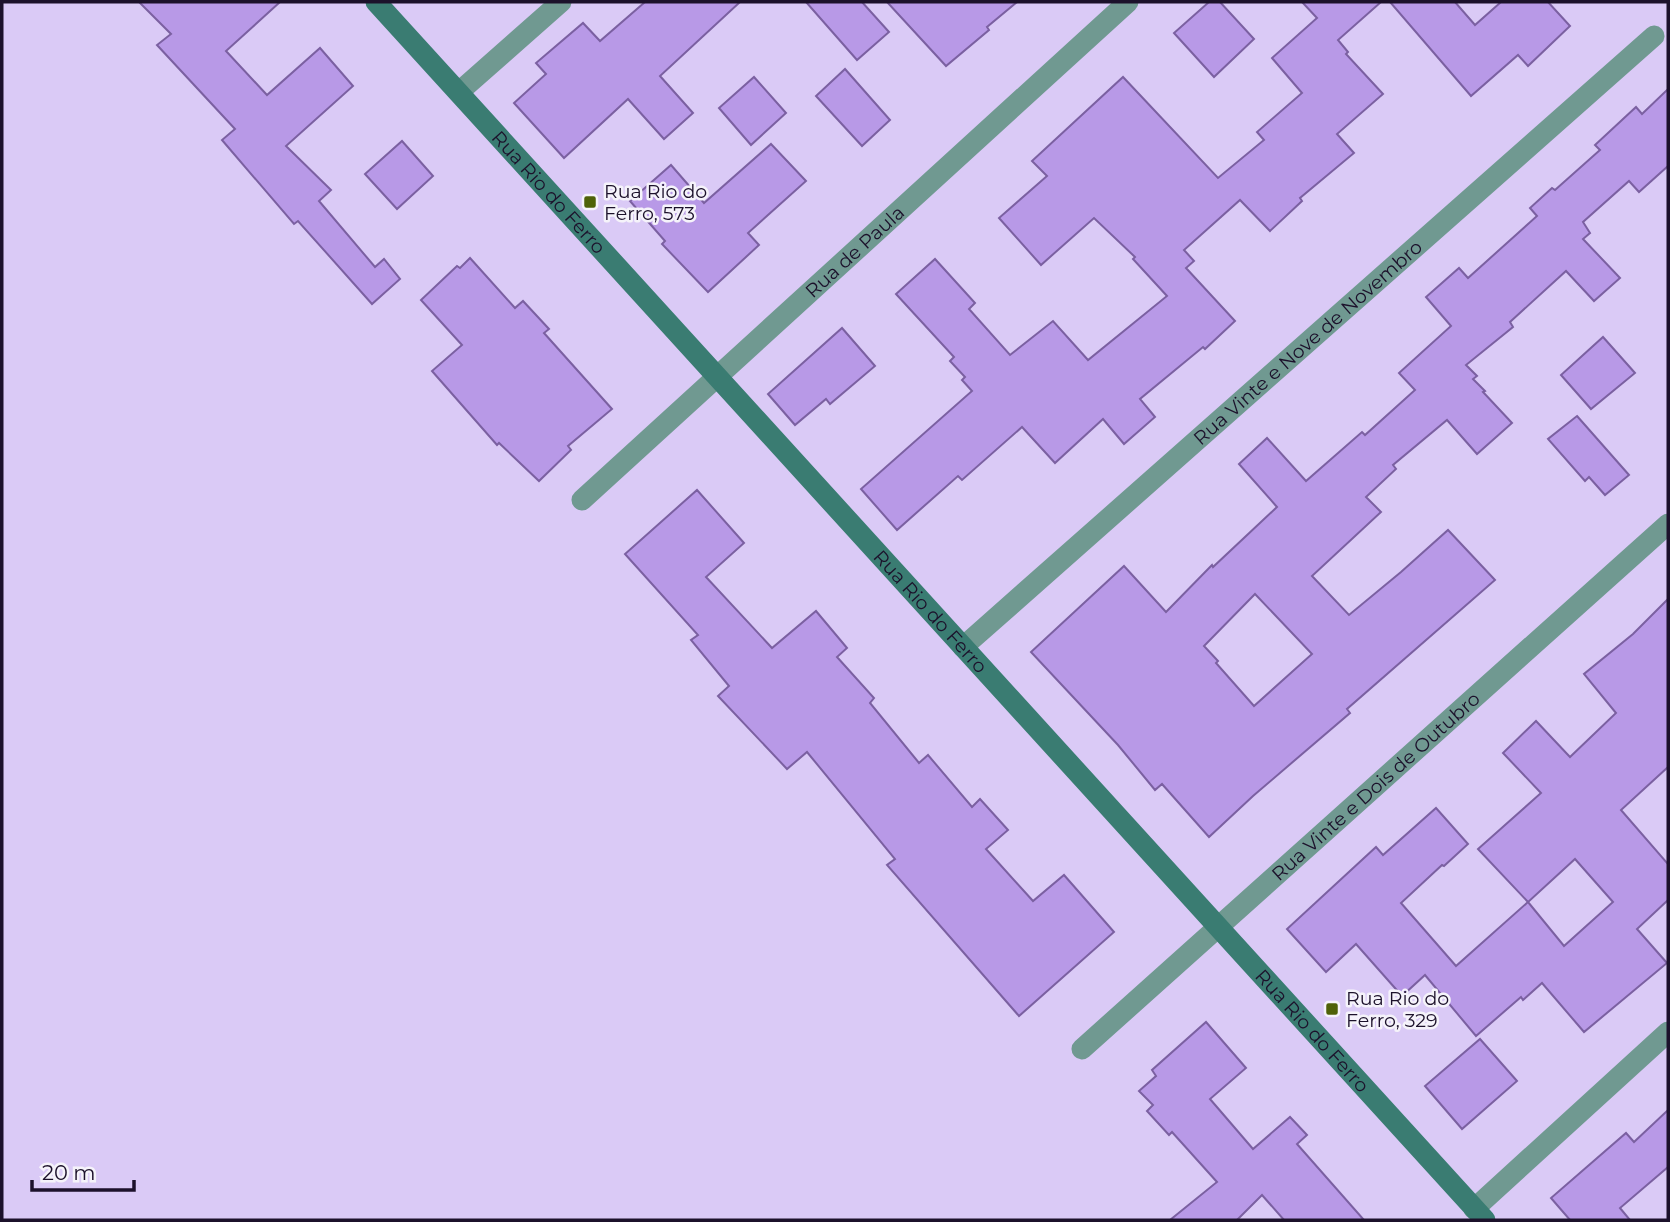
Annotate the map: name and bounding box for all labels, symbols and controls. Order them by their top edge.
street label: Rua Rio do Ferro [487,126,610,259]
place label: Rua Rio do Ferro, 573 [604,180,707,225]
marker: Rua Rio do Ferro, 573 [582,194,598,210]
street label: Rua de Paula [801,201,909,303]
street label: Rua Vinte e Nove de Novembro [1189,235,1427,450]
street label: Rua Rio do Ferro [869,545,992,678]
street label: Rua Vinte e Dois de Outubro [1267,687,1485,886]
street label: Rua Rio do Ferro [1250,965,1374,1097]
place label: Rua Rio do Ferro, 329 [1346,987,1449,1032]
marker: Rua Rio do Ferro, 329 [1324,1001,1340,1017]
scale bar [32,1148,133,1192]
text: 20 m [42,1160,96,1185]

